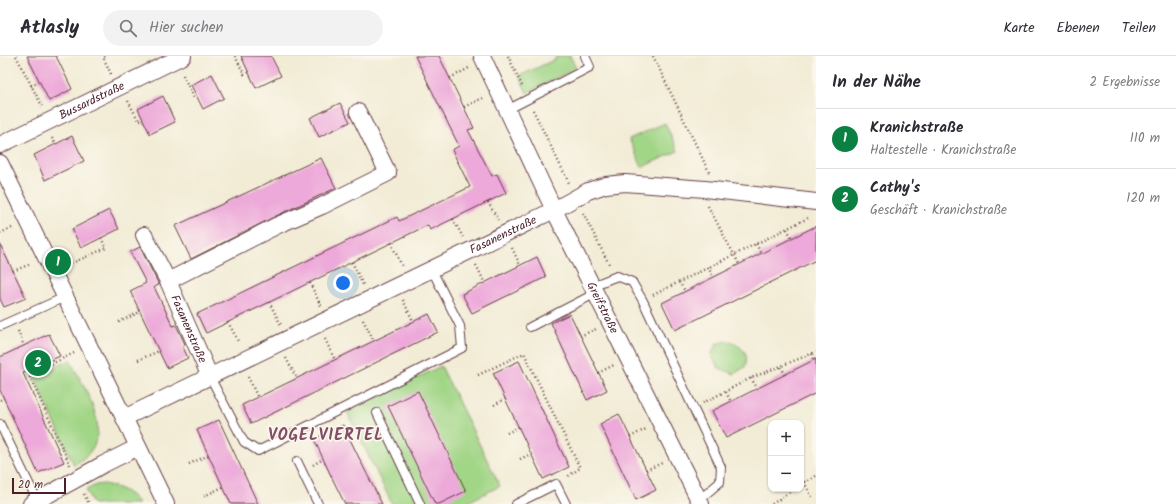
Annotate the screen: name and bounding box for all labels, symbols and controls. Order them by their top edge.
search box [103,10,383,46]
text: Atlasly [20,13,79,43]
text: Hier suchen [149,16,224,40]
icon: search [117,17,139,39]
text: Karte [1003,17,1035,39]
text: Ebenen [1057,17,1100,39]
text: Teilen [1122,17,1156,39]
text: In der Nähe [832,69,921,96]
text: 2 Ergebnisse [1090,72,1160,93]
street label: Bussardstraße [56,76,128,124]
text: Kranichstraße [870,116,963,140]
text: 1 [843,128,847,149]
text: 110 m [1130,128,1160,149]
text: Haltestelle · Kranichstraße [870,140,1016,161]
text: Cathy's [870,176,920,200]
text: 2 [841,188,849,209]
text: 120 m [1126,188,1160,209]
text: Geschäft · Kranichstraße [870,200,1007,221]
street label: Fasanenstraße [466,210,540,259]
pin: 1 [45,247,71,277]
your location [333,273,353,293]
street label: Greifstraße [582,278,624,337]
street label: Fasanenstraße [166,292,212,366]
pin: 2 [25,348,51,378]
map controls [768,420,804,492]
button: + [768,420,804,456]
district label: VOGELVIERTEL [268,423,384,448]
button: − [768,456,804,492]
scale bar [12,476,66,495]
text: 20 m [18,476,43,494]

